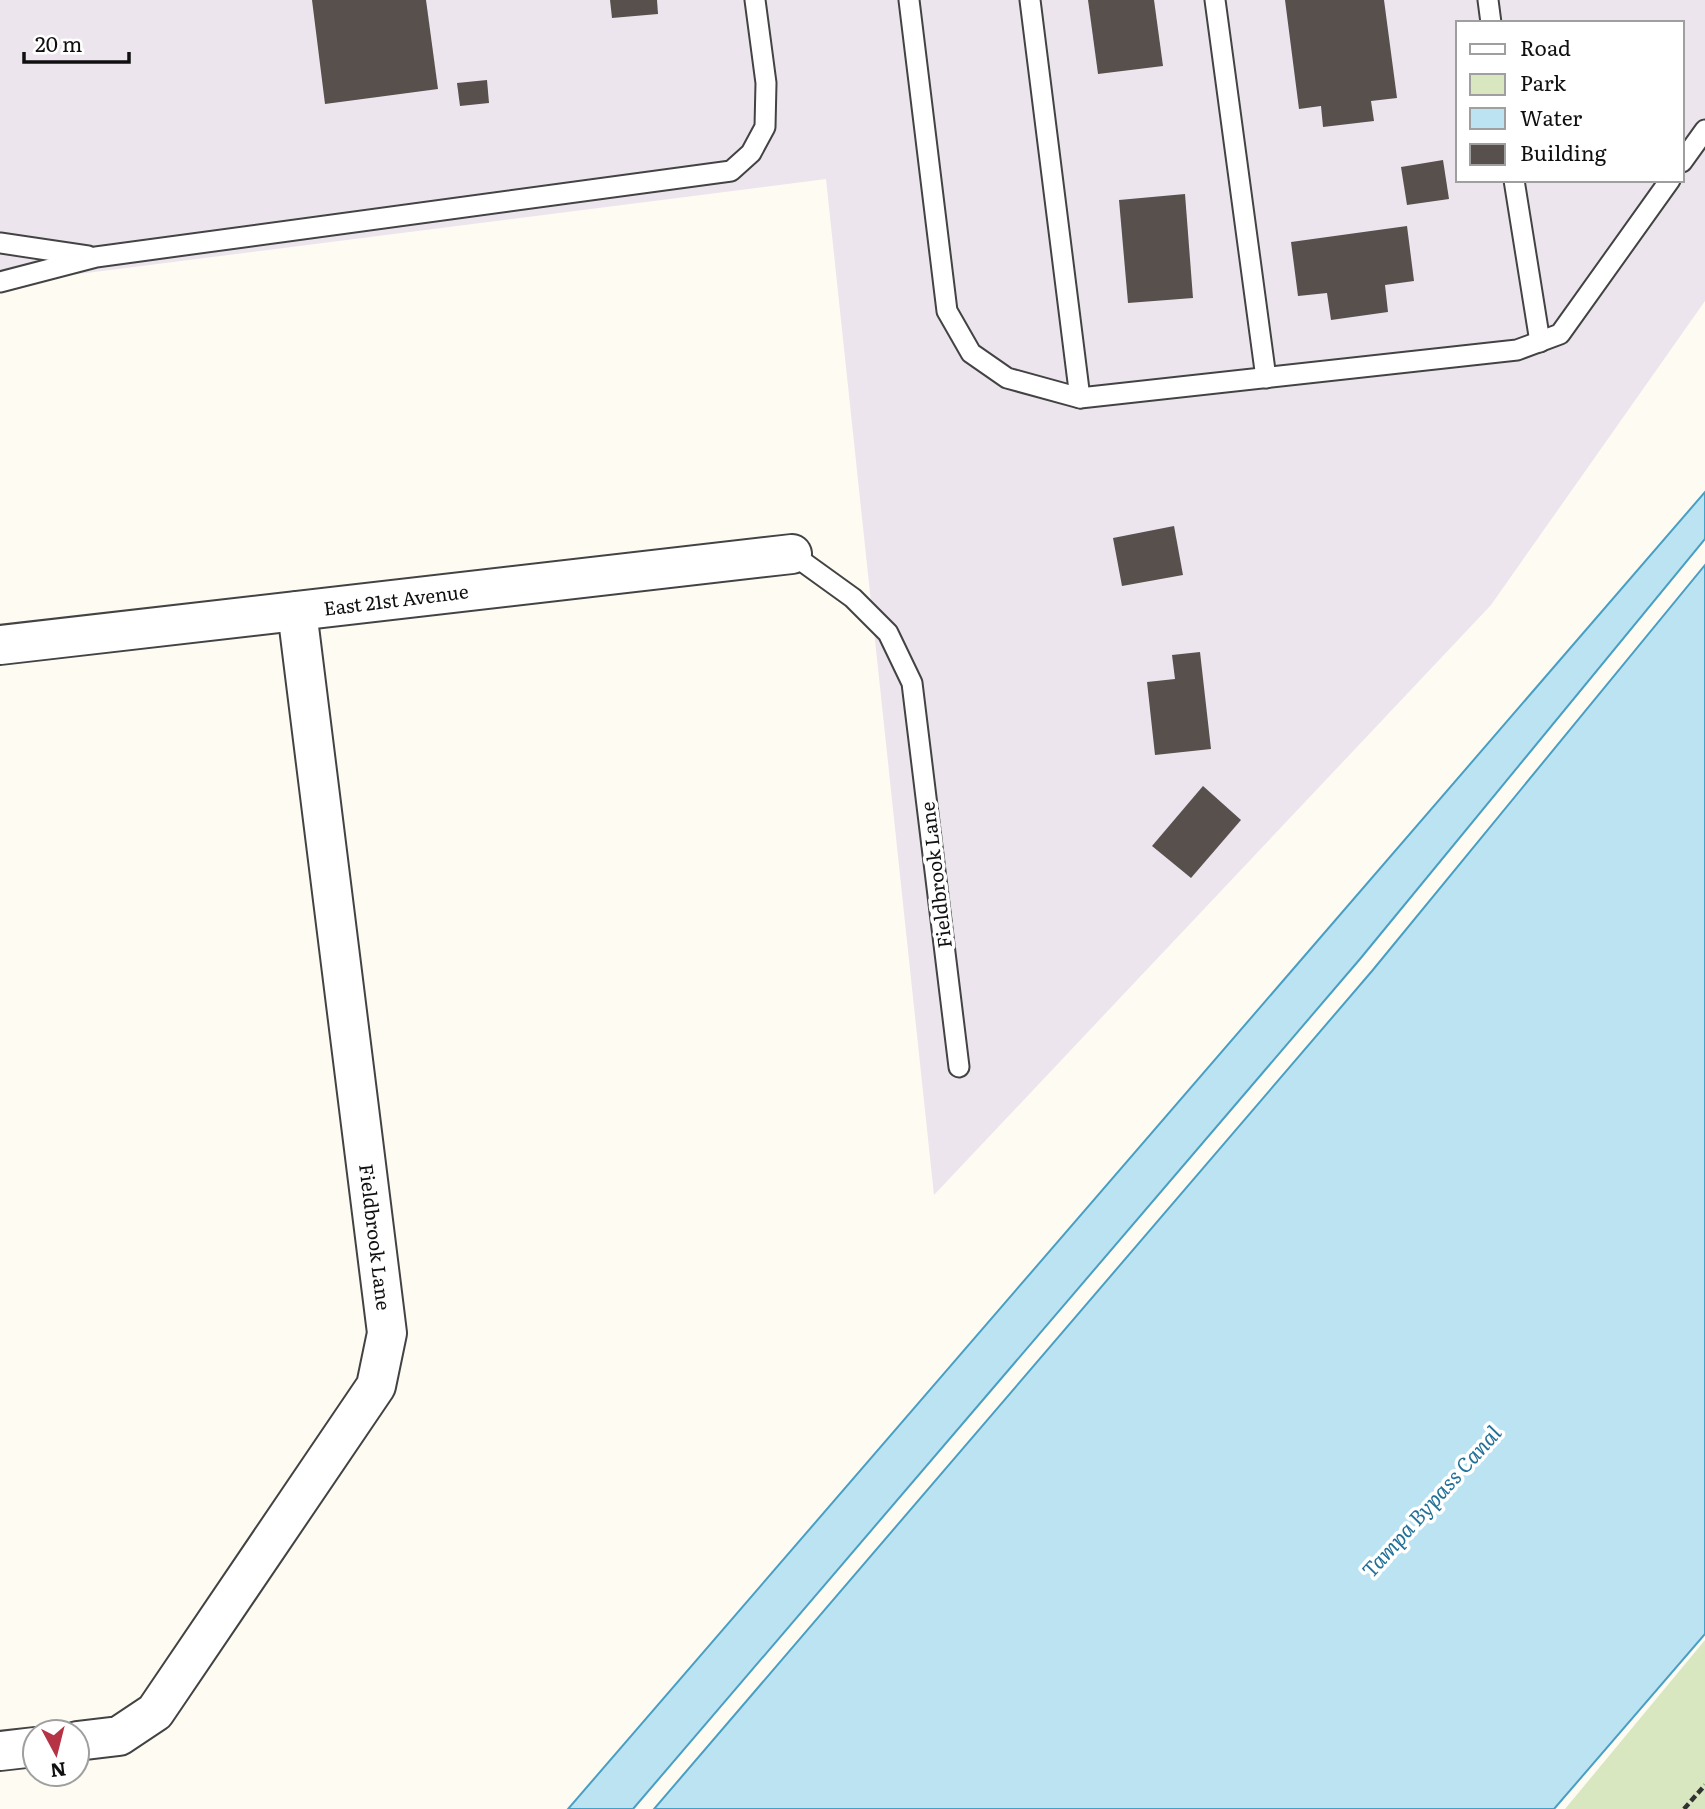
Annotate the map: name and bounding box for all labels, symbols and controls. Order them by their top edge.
scale bar [24,21,130,65]
legend [1456,21,1684,182]
text: 20 m [35,27,82,58]
text: Road [1520,31,1571,62]
text: Park [1520,66,1566,97]
text: Water [1520,101,1582,132]
text: Building [1520,136,1607,167]
street label: East 21st Avenue [322,576,470,622]
street label: Fieldbrook Lane [912,800,958,950]
street label: Fieldbrook Lane [353,1162,399,1312]
water label: Tampa Bypass Canal [1353,1417,1507,1583]
north arrow [21,1718,91,1788]
text: N [49,1756,68,1786]

